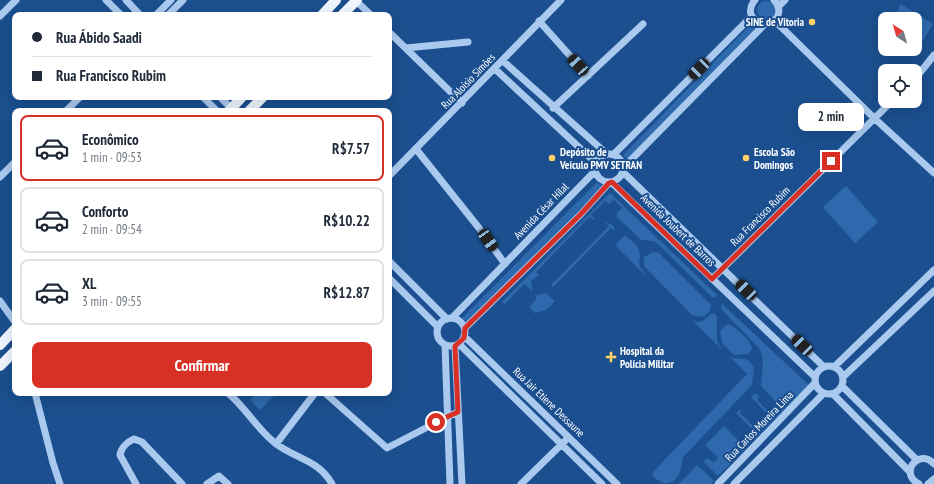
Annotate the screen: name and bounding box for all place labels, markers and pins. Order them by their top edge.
place label: SINE de Vitoria [746,15,804,29]
marker: SINE de Vitoria [807,17,817,27]
place label: Depósito de Veículo PMV SETRAN [559,145,642,172]
place label: Escola São Domingos [754,145,795,172]
marker: Depósito de Veículo PMV SETRAN [547,153,557,163]
marker: Escola São Domingos [741,153,751,163]
place label: Hospital da Polícia Militar [620,344,675,371]
marker: Hospital da Polícia Militar [605,351,617,363]

